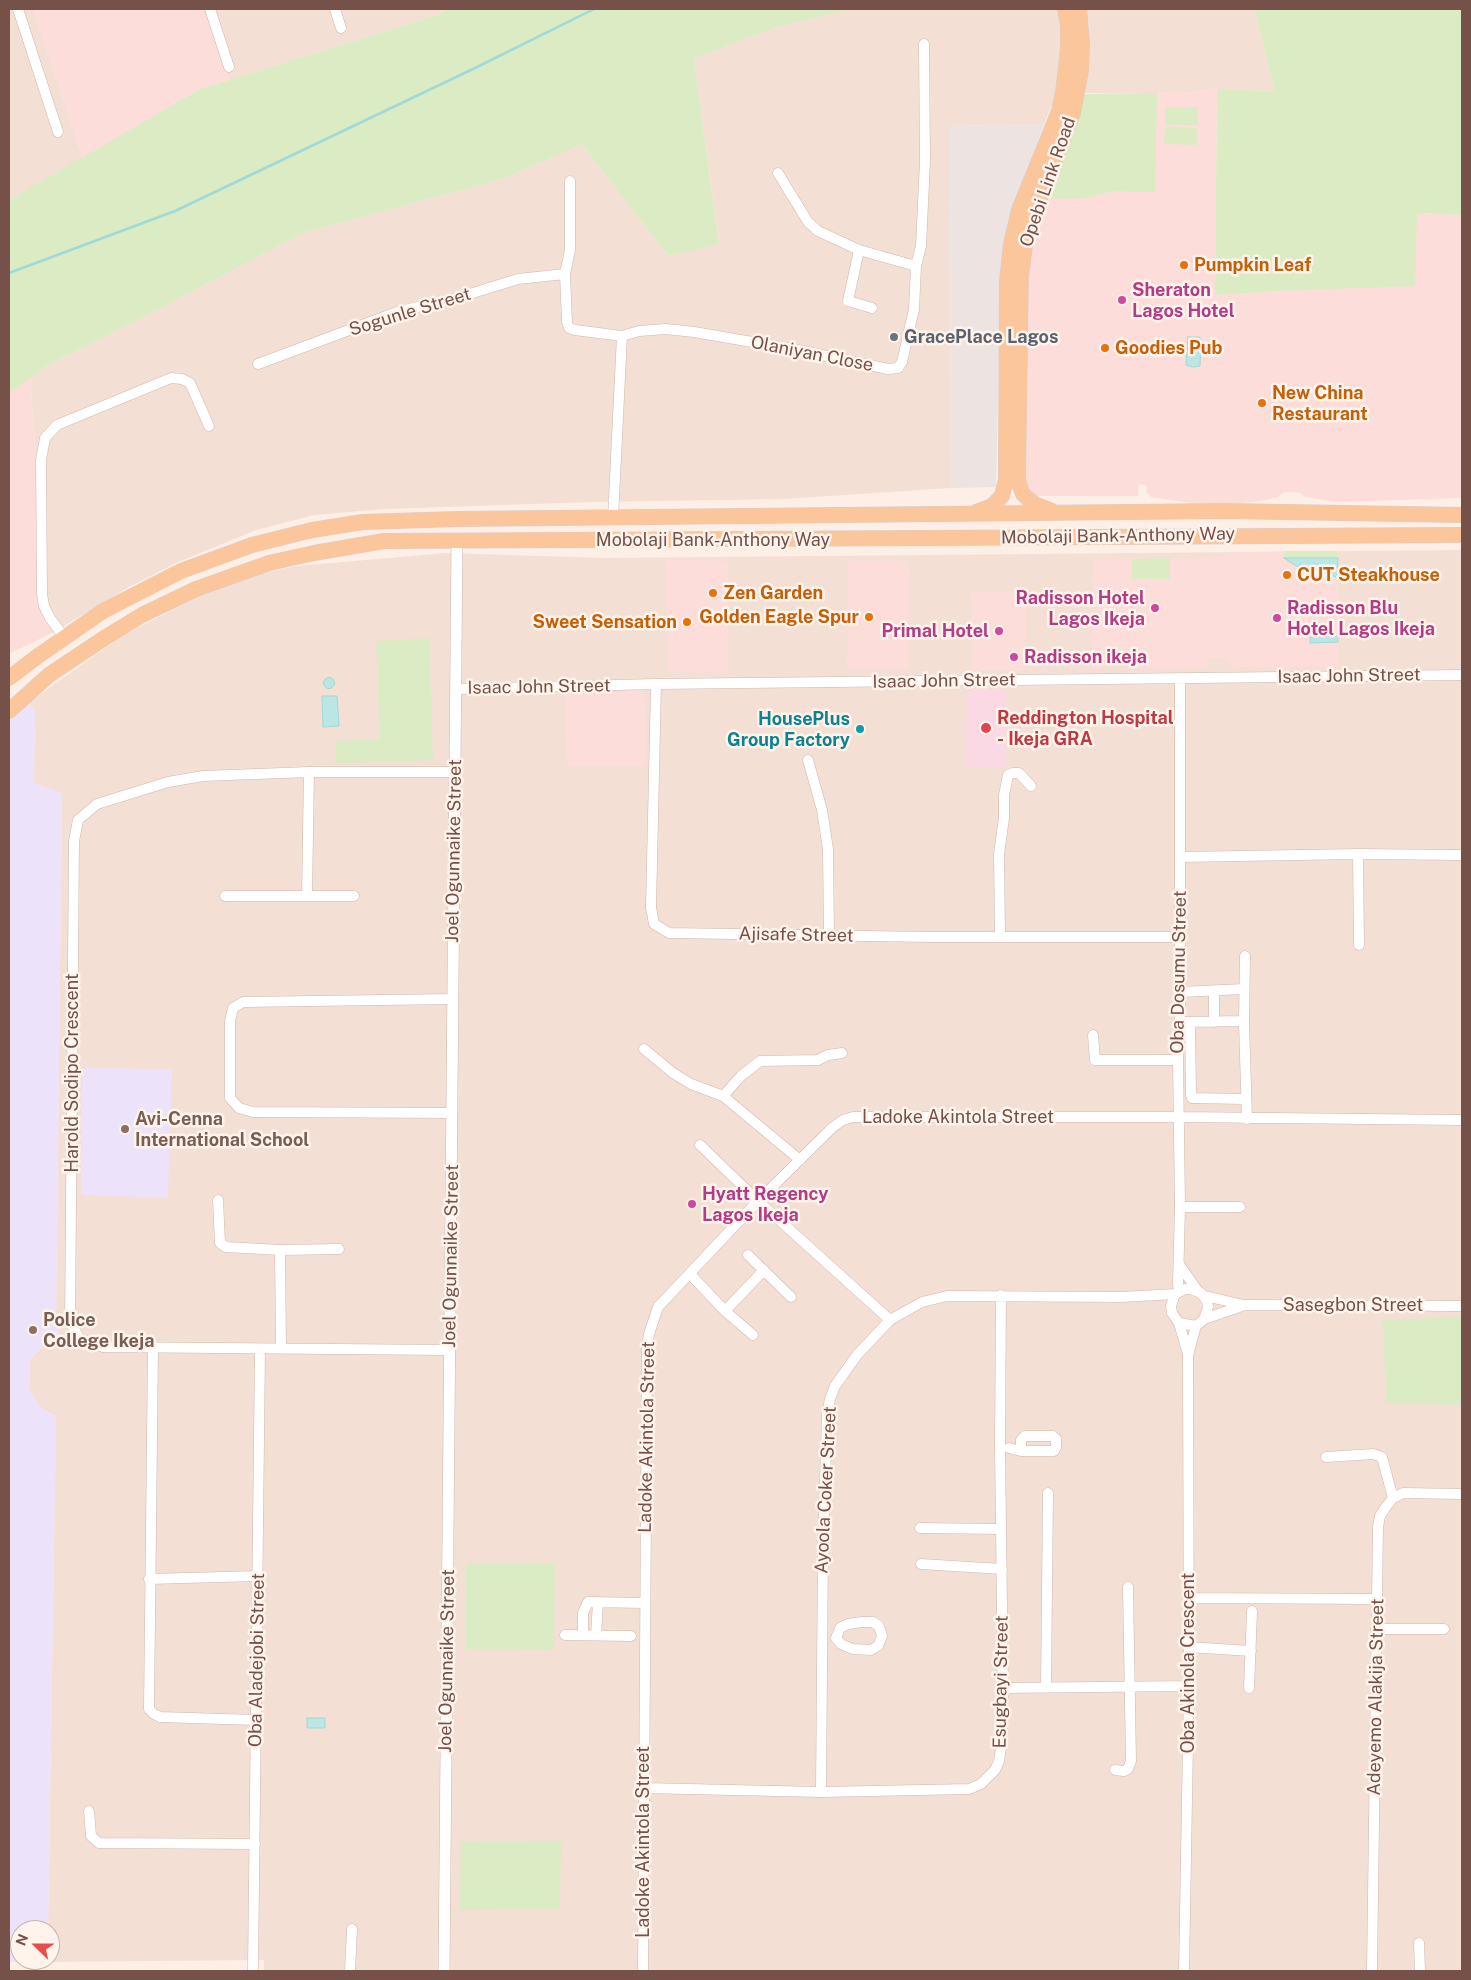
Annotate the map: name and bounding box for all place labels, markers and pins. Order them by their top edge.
place label: Pumpkin Leaf [1194,254,1311,276]
marker: Pumpkin Leaf [1178,259,1190,271]
place label: Sheraton Lagos Hotel [1132,279,1235,322]
marker: Sheraton Lagos Hotel [1116,294,1128,306]
place label: GracePlace Lagos [904,326,1058,348]
marker: GracePlace Lagos [888,331,900,343]
place label: Goodies Pub [1115,337,1223,359]
marker: Goodies Pub [1099,342,1111,354]
place label: New China Restaurant [1272,382,1368,424]
marker: New China Restaurant [1256,397,1268,409]
place label: CUT Steakhouse [1297,564,1440,586]
marker: CUT Steakhouse [1281,569,1293,581]
place label: Zen Garden [723,582,823,604]
marker: Zen Garden [707,587,719,599]
place label: Radisson Hotel Lagos Ikeja [1015,587,1145,630]
place label: Radisson Blu Hotel Lagos Ikeja [1287,597,1435,640]
marker: Radisson Hotel Lagos Ikeja [1149,602,1161,614]
place label: Golden Eagle Spur [699,606,859,628]
place label: Sweet Sensation [532,611,677,633]
marker: Golden Eagle Spur [863,611,875,623]
marker: Radisson Blu Hotel Lagos Ikeja [1271,612,1283,624]
marker: Sweet Sensation [681,616,693,628]
place label: Primal Hotel [882,620,989,642]
marker: Primal Hotel [993,625,1005,637]
place label: Radisson ikeja [1024,646,1147,668]
marker: Radisson ikeja [1008,651,1020,663]
place label: Reddington Hospital - Ikeja GRA [997,707,1174,750]
place label: HousePlus Group Factory [727,708,850,751]
marker: Reddington Hospital - Ikeja GRA [979,721,993,735]
marker: HousePlus Group Factory [854,723,866,735]
place label: Avi-Cenna International School [135,1108,309,1150]
marker: Avi-Cenna International School [119,1123,131,1135]
place label: Hyatt Regency Lagos Ikeja [702,1183,828,1226]
marker: Hyatt Regency Lagos Ikeja [686,1198,698,1210]
place label: Police College Ikeja [43,1309,154,1352]
marker: Police College Ikeja [27,1324,39,1336]

